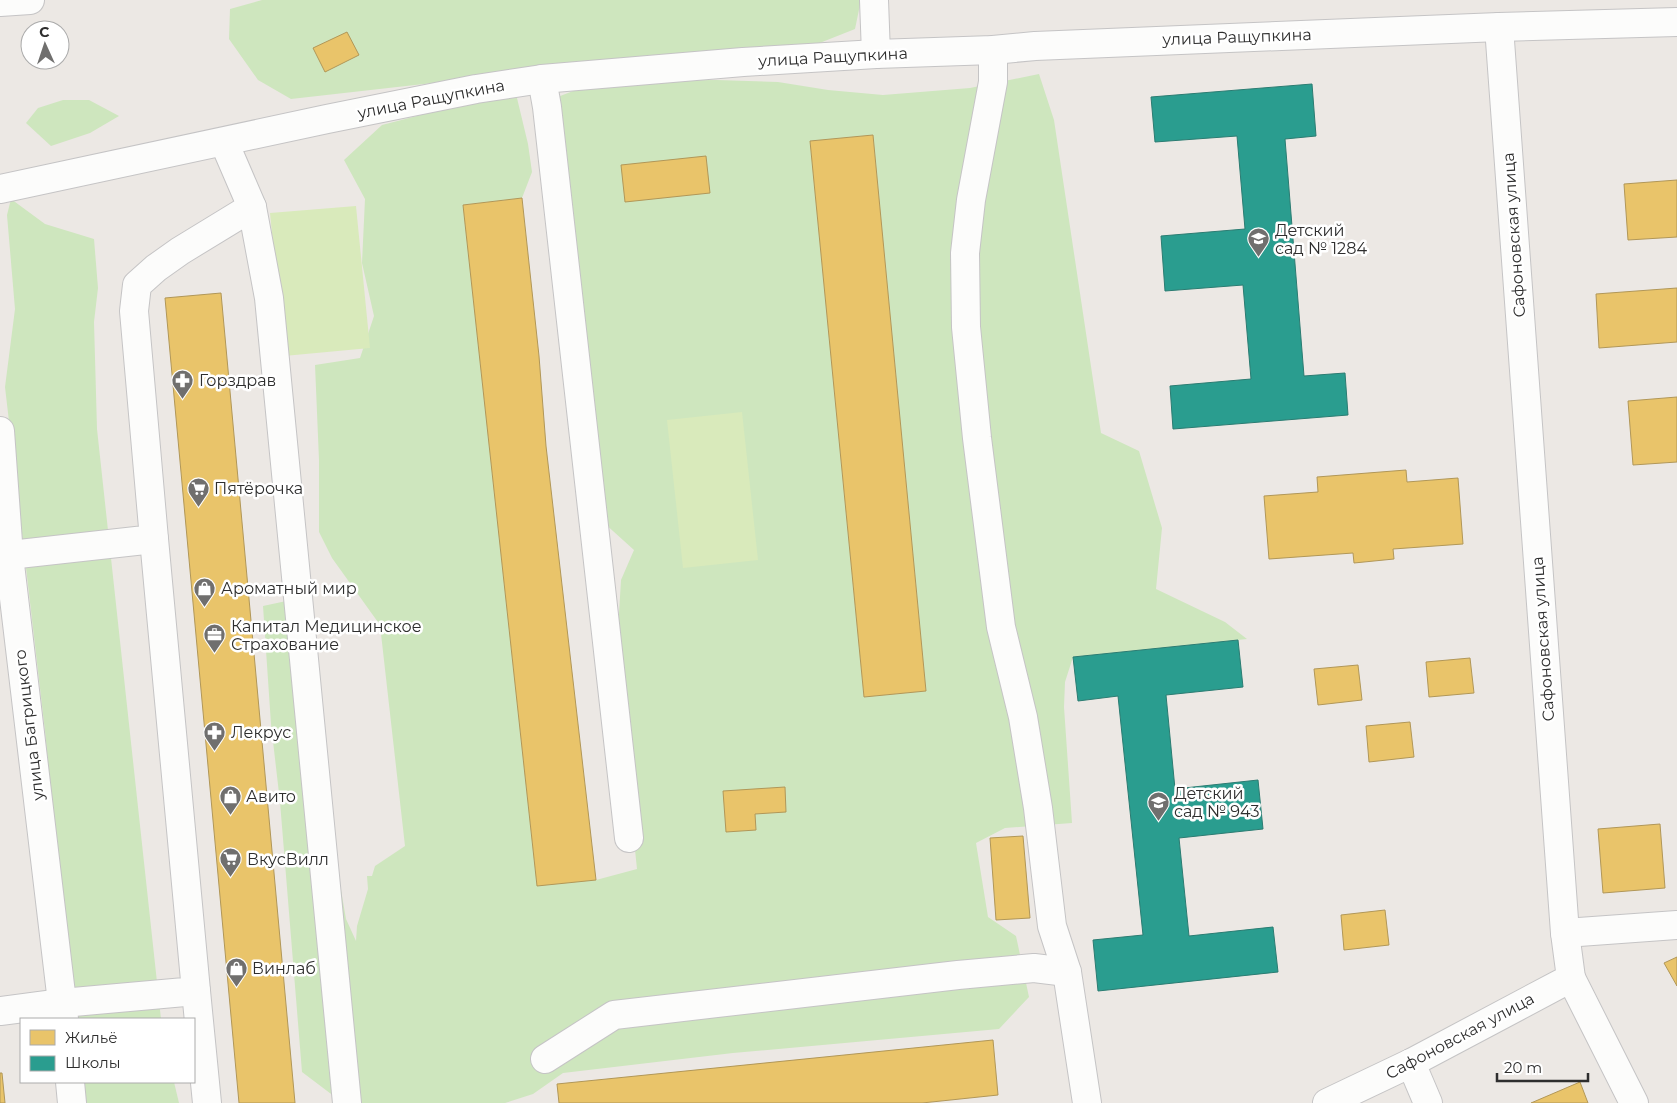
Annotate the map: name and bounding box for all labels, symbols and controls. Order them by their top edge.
north arrow [20,20,70,70]
text: С [39,23,50,41]
street label: улица Ращупкина [1161,25,1312,49]
street label: улица Ращупкина [757,44,908,70]
street label: улица Ращупкина [355,75,506,123]
street label: Сафоновская улица [1499,152,1529,318]
place label: Детский сад № 1284 [1275,221,1367,258]
school or university icon: Детский сад № 1284 [1247,227,1271,258]
pharmacy icon: Горздрав [171,368,195,399]
place label: Горздрав [199,371,276,390]
supermarket icon: Пятёрочка [186,476,210,507]
place label: Пятёрочка [214,479,303,498]
street label: Сафоновская улица [1528,556,1558,722]
shop icon: Ароматный мир [193,576,217,607]
place label: Ароматный мир [221,579,357,598]
place label: Капитал Медицинское Страхование [231,617,422,654]
office icon: Капитал Медицинское Страхование [203,623,227,654]
street label: улица Багрицкого [10,648,48,803]
pharmacy icon: Лекрус [203,720,227,751]
place label: Лекрус [231,723,291,742]
shop icon: Авито [218,784,242,815]
place label: Детский сад № 943 [1174,784,1259,821]
place label: Авито [246,787,296,806]
school or university icon: Детский сад № 943 [1146,790,1170,821]
supermarket icon: ВкусВилл [219,847,243,878]
place label: ВкусВилл [247,850,329,869]
shop icon: Винлаб [224,956,248,987]
place label: Винлаб [252,959,316,978]
street label: Сафоновская улица [1383,989,1537,1083]
legend [20,1018,195,1083]
text: Жильё [65,1028,118,1047]
scale bar [1497,1050,1588,1082]
text: Школы [65,1053,121,1072]
text: 20 m [1504,1058,1542,1077]

